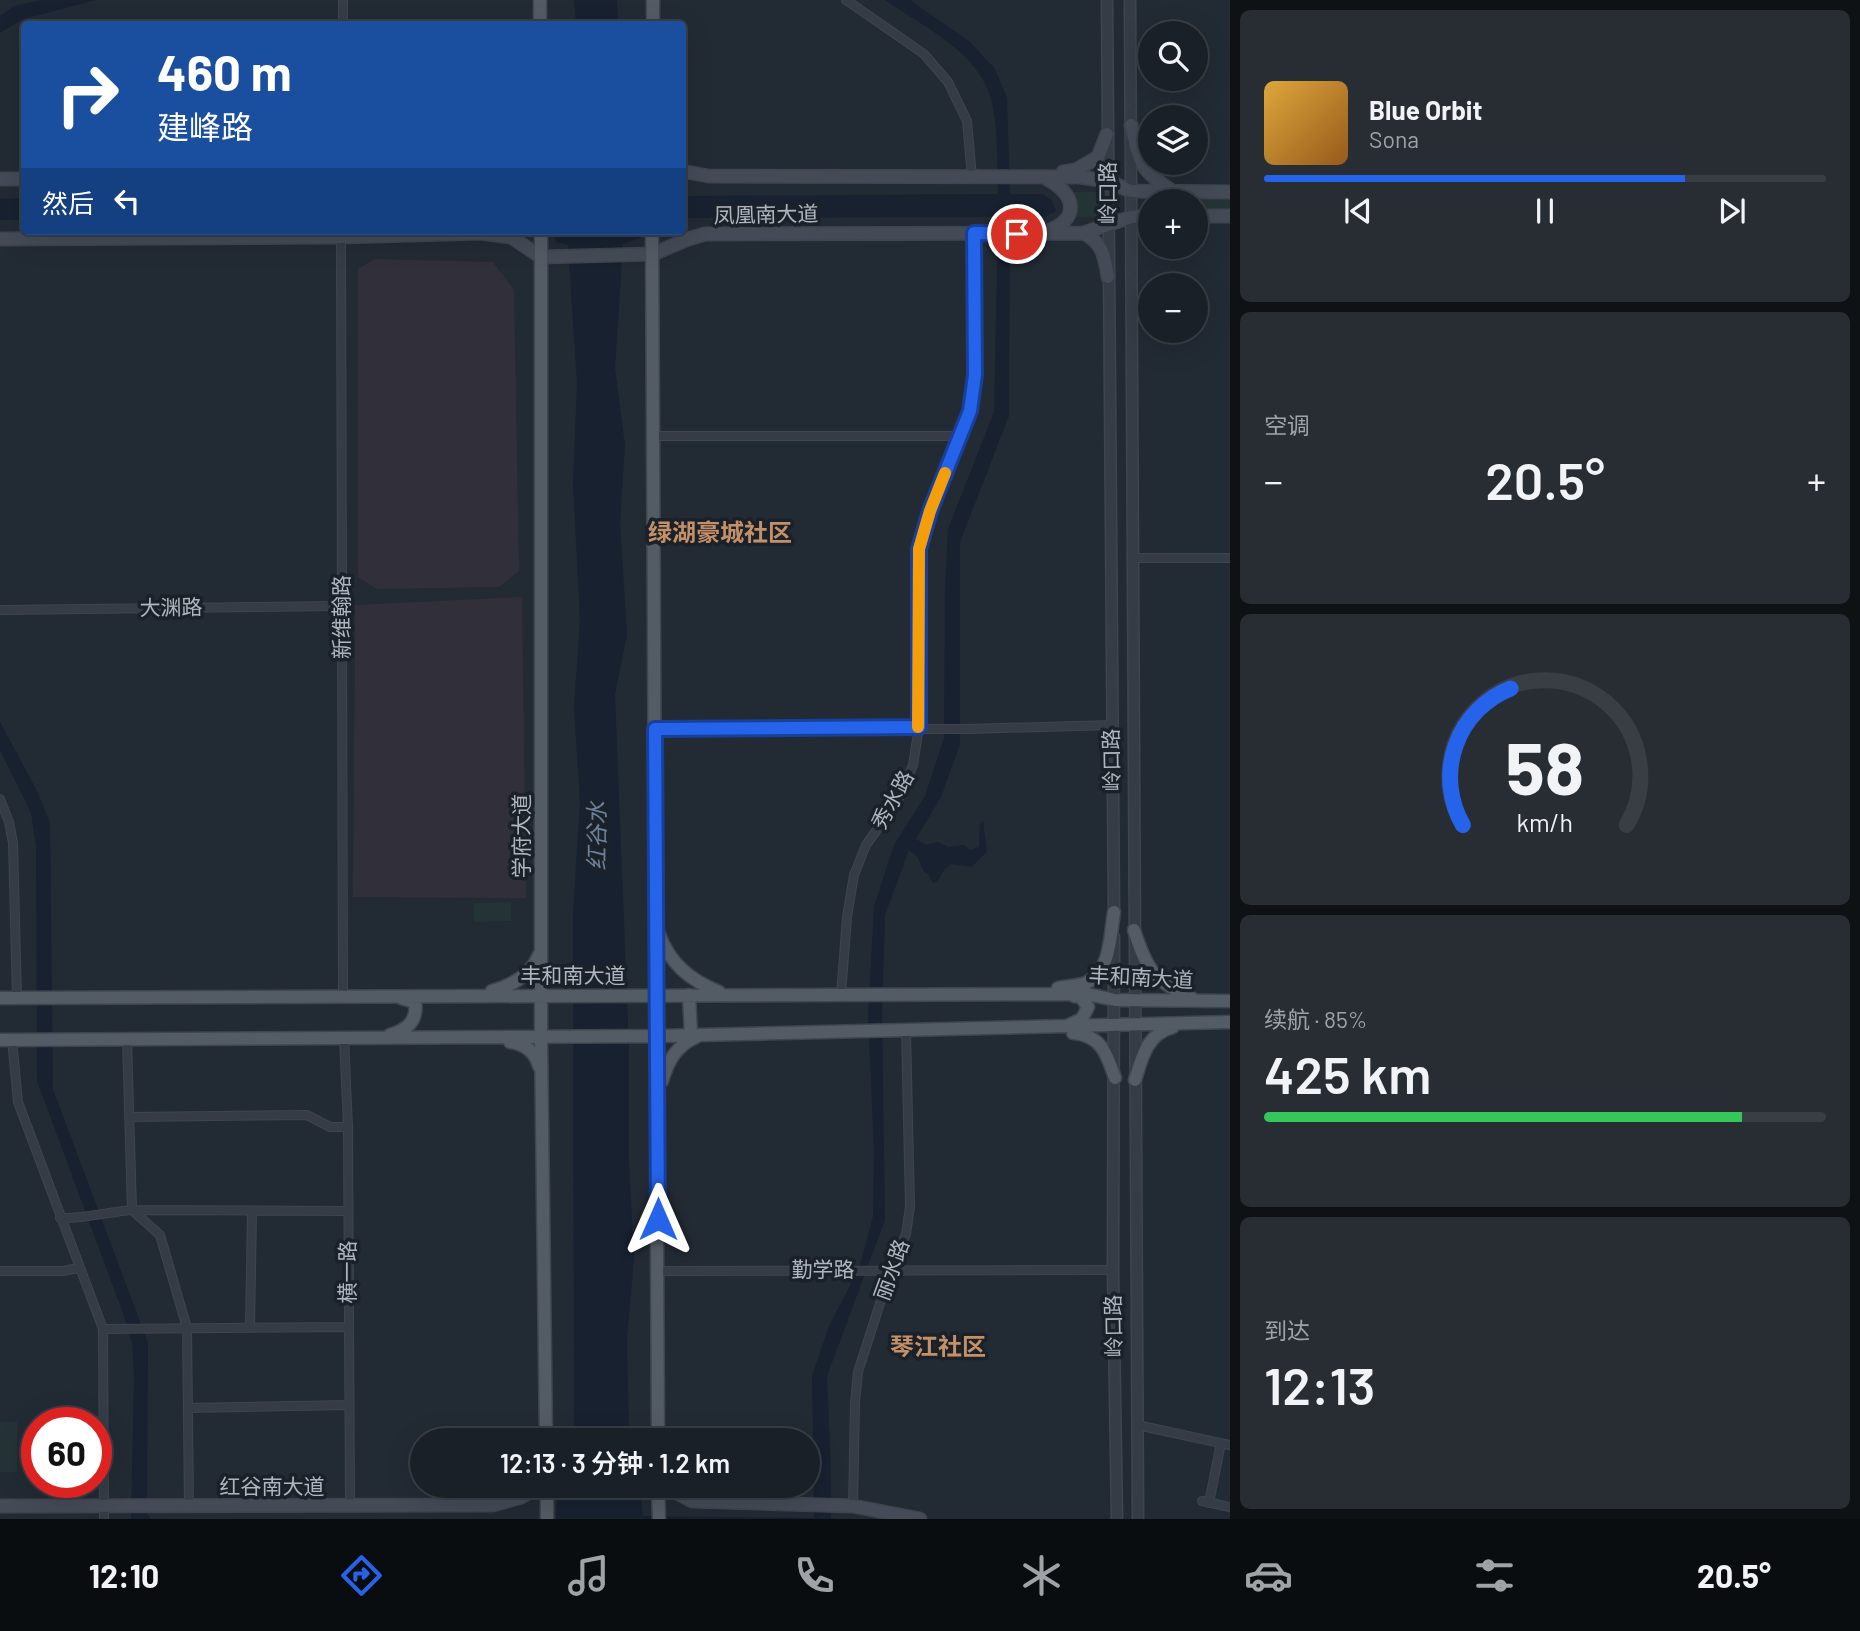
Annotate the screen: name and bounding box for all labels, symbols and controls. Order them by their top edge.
map controls [1138,21,1208,343]
button: search [1138,21,1208,91]
text: 460 m [157,42,292,101]
icon: right [42,49,133,140]
text: Blue Orbit [1369,94,1482,125]
button: layers [1138,105,1208,175]
text: 建峰路 [157,107,253,145]
text: Sona [1369,125,1419,153]
street label: 岭口路 [1094,162,1119,225]
icon: left [108,182,146,220]
text: 然后 [42,187,94,218]
button: + [1138,189,1208,259]
icon: previous [1339,192,1377,230]
icon: pause [1526,192,1564,230]
icon: next [1713,192,1751,230]
street label: 凤凰南大道 [713,200,819,227]
pin [987,204,1047,264]
icon: arrive [998,215,1036,253]
button: − [1138,273,1208,343]
text: 空调 [1264,411,1310,439]
text: 20.5° [1485,448,1605,510]
text: − [1264,457,1283,503]
text: + [1807,457,1826,503]
district label: 绿湖豪城社区 [648,517,792,546]
street label: 新维翰路 [328,575,353,659]
street label: 大渊路 [139,593,203,620]
text: 58 [1506,723,1584,811]
street label: 岭口路 [1097,728,1124,792]
street label: 秀水路 [865,766,918,833]
street label: 学府大道 [508,794,533,878]
water label: 红谷水 [582,801,610,871]
text: km/h [1517,807,1573,837]
street label: 丰和南大道 [1088,961,1194,992]
street label: 丰和南大道 [521,962,626,987]
text: 续航 · 85% [1264,1005,1367,1033]
text: 425 km [1264,1042,1431,1104]
position arrow [621,1182,695,1256]
street label: 丽水路 [868,1236,913,1303]
street label: 横一路 [334,1241,359,1304]
street label: 勤学路 [792,1256,855,1281]
street label: 岭口路 [1099,1294,1126,1358]
text: 到达 [1264,1316,1310,1344]
district label: 琴江社区 [890,1331,986,1360]
text: 12:13 [1264,1353,1375,1415]
speed limit sign: 60 [21,1407,112,1498]
text: 12:13 · 3 分钟 · 1.2 km [500,1447,730,1478]
street label: 红谷南大道 [220,1473,325,1498]
icon: directions [337,1551,386,1600]
icon: music [564,1551,613,1600]
icon: phone [790,1551,839,1600]
icon: climate [1017,1551,1066,1600]
icon: car [1244,1551,1293,1600]
icon: filters [1470,1551,1519,1600]
text: 12:10 [89,1556,159,1594]
text: 20.5° [1697,1556,1771,1594]

